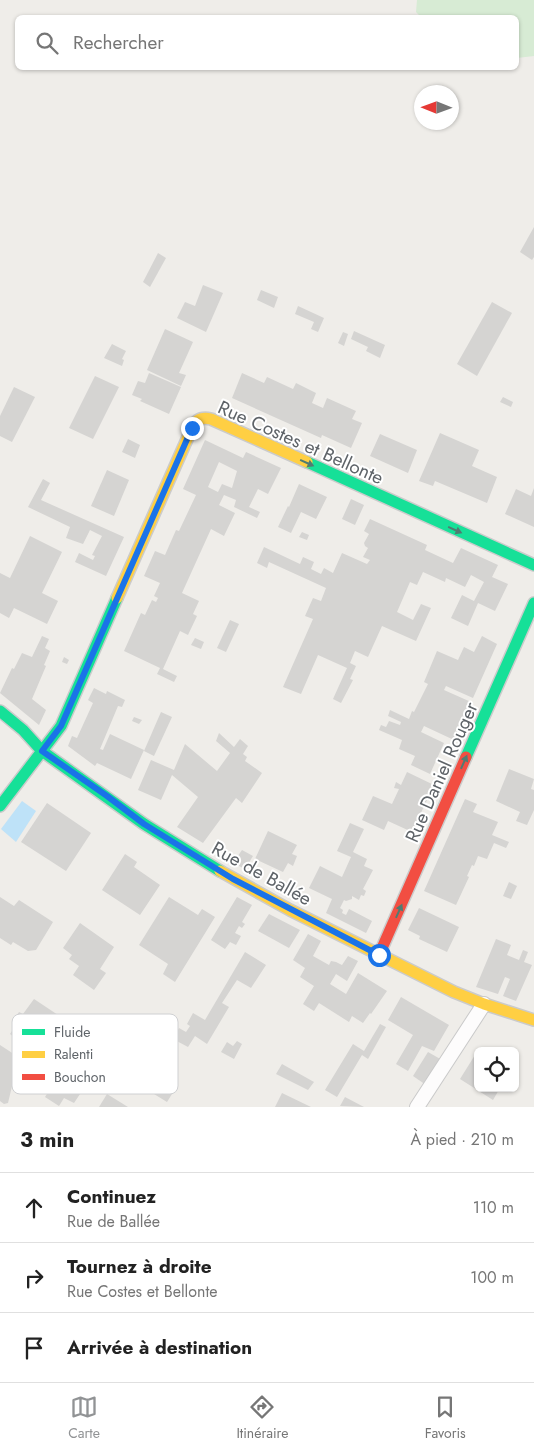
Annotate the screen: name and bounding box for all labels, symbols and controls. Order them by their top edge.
search box [15,15,519,70]
icon: search [33,29,61,57]
text: Rechercher [73,29,164,56]
north arrow [414,85,459,130]
street label: Rue Costes et Bellonte [214,394,388,491]
route end [181,417,204,440]
one-way arrow [300,459,314,467]
one-way arrow [448,526,462,534]
street label: Rue Daniel Rouger [398,697,485,847]
one-way arrow [461,755,469,769]
street label: Rue de Ballée [207,835,317,912]
one-way arrow [395,904,403,918]
route start [368,944,391,967]
legend [12,1014,178,1094]
text: Fluide [54,1022,90,1042]
text: Ralenti [54,1044,93,1064]
map controls [474,1047,519,1092]
button: locate [474,1047,519,1092]
text: Bouchon [54,1067,106,1087]
text: 3 min [20,1125,74,1155]
text: À pied · 210 m [410,1128,514,1151]
text: Continuez [67,1183,156,1210]
icon: ahead [20,1194,48,1222]
text: 110 m [473,1196,514,1219]
text: Rue de Ballée [67,1210,160,1233]
text: Tournez à droite [67,1253,212,1280]
icon: right [20,1264,48,1292]
text: 100 m [470,1266,514,1289]
text: Rue Costes et Bellonte [67,1280,218,1303]
icon: arrive [20,1334,48,1362]
text: Arrivée à destination [67,1334,252,1361]
tab: Carte [68,1393,100,1443]
tab: Itinéraire [236,1393,288,1443]
tab: Favoris [425,1393,466,1443]

